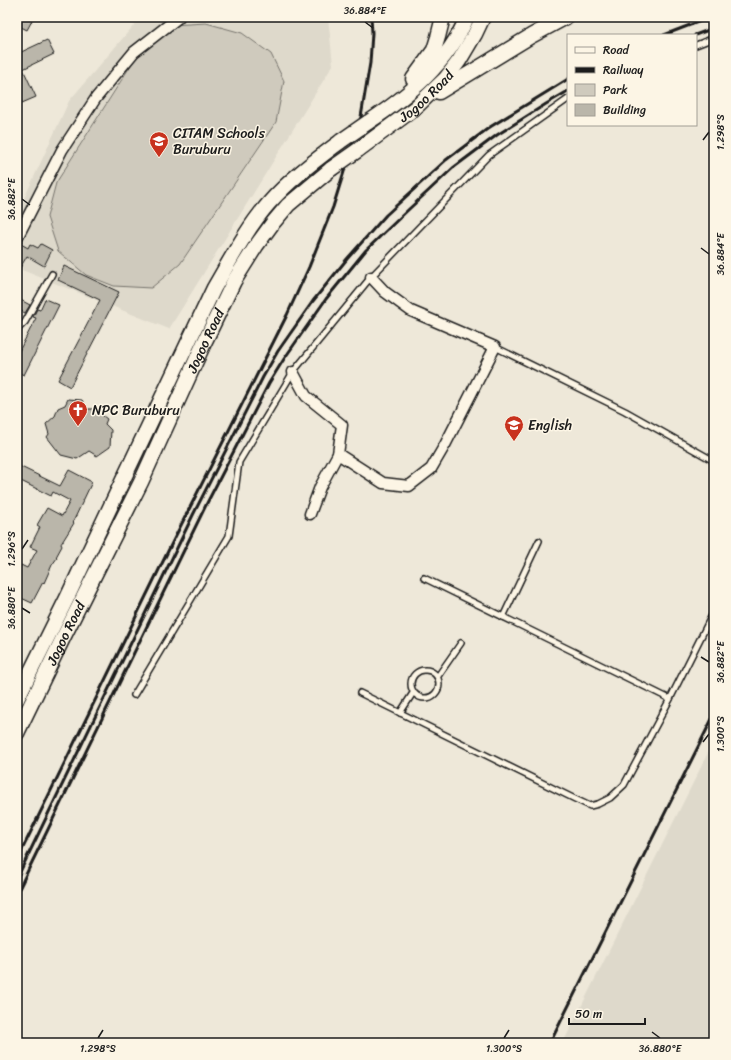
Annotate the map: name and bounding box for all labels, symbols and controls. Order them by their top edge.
text: 36.884°E [344,2,388,20]
legend [567,34,697,126]
text: Road [603,39,630,61]
text: Railway [603,59,644,81]
street label: Jogoo Road [392,63,461,129]
text: Park [603,79,628,101]
text: Building [603,99,646,121]
text: 1.298°S [712,113,730,150]
place label: CITAM Schools Buruburu [173,121,265,162]
school or university icon: CITAM Schools Buruburu [148,130,170,158]
text: 36.882°E [3,177,21,220]
text: 36.884°E [712,231,730,275]
street label: Jogoo Road [179,303,232,378]
place label: NPC Buruburu [92,398,180,423]
church icon: NPC Buruburu [67,399,89,427]
place label: English [528,413,572,438]
school or university icon: English [503,414,525,442]
text: 1.296°S [3,531,21,567]
text: 36.880°E [3,585,21,629]
street label: Jogoo Road [39,595,93,670]
text: 36.882°E [712,640,730,683]
text: 1.300°S [712,715,730,752]
scale bar [569,1000,645,1026]
text: 50 m [575,1003,602,1025]
text: 1.298°S [80,1040,117,1058]
text: 1.300°S [486,1040,523,1058]
text: 36.880°E [639,1040,683,1058]

